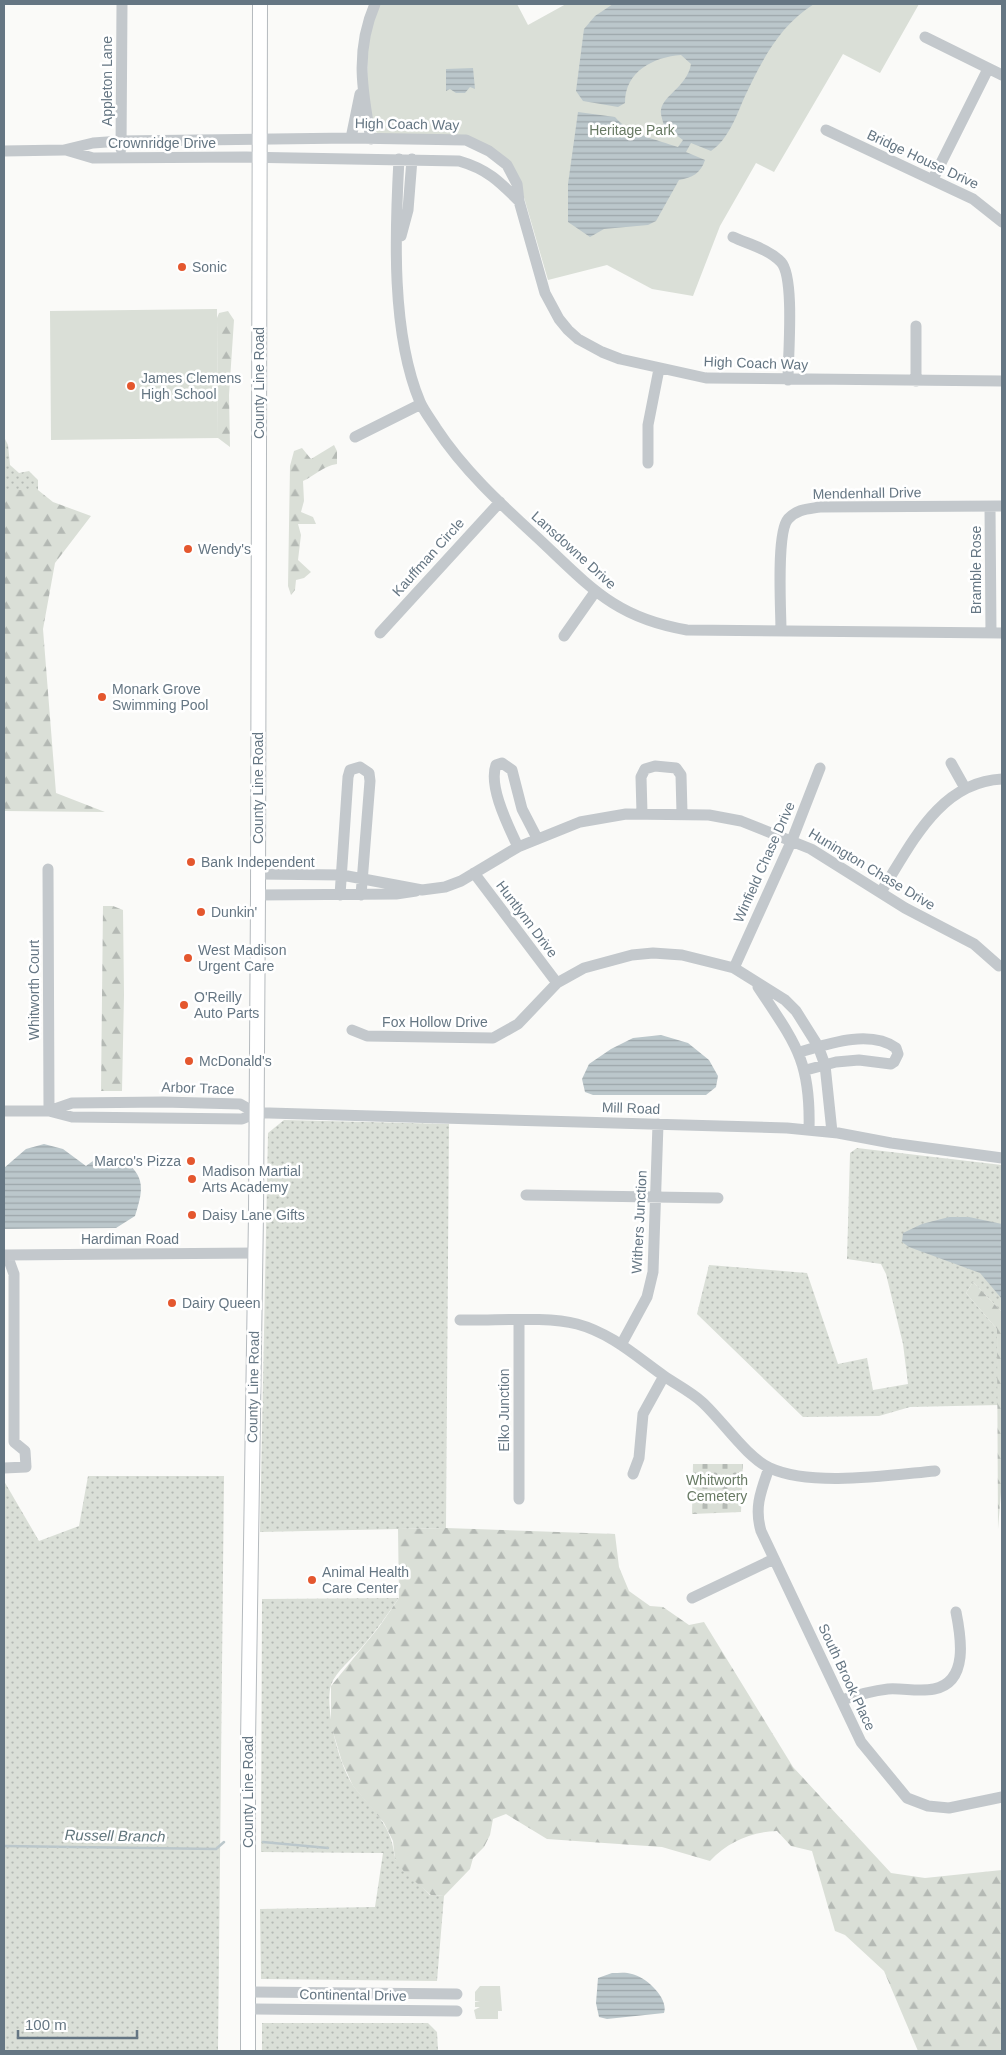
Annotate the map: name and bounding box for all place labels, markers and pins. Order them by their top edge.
place label: Sonic [192,259,227,275]
marker: Sonic [176,261,188,273]
place label: James Clemens High School [141,370,241,402]
marker: James Clemens High School [125,380,137,392]
place label: Wendy's [198,541,251,557]
marker: Wendy's [182,543,194,555]
place label: Monark Grove Swimming Pool [112,681,208,713]
marker: Monark Grove Swimming Pool [96,691,108,703]
place label: Bank Independent [201,854,315,870]
marker: Bank Independent [185,856,197,868]
place label: Dunkin' [211,904,257,920]
marker: Dunkin' [195,906,207,918]
place label: West Madison Urgent Care [198,942,286,974]
marker: West Madison Urgent Care [182,952,194,964]
place label: O'Reilly Auto Parts [194,989,259,1021]
marker: O'Reilly Auto Parts [178,999,190,1011]
place label: McDonald's [199,1053,272,1069]
marker: McDonald's [183,1055,195,1067]
place label: Marco's Pizza [94,1153,181,1169]
marker: Marco's Pizza [185,1155,197,1167]
place label: Madison Martial Arts Academy [202,1163,301,1195]
marker: Madison Martial Arts Academy [186,1173,198,1185]
place label: Daisy Lane Gifts [202,1207,305,1223]
marker: Daisy Lane Gifts [186,1209,198,1221]
place label: Dairy Queen [182,1295,261,1311]
marker: Dairy Queen [166,1297,178,1309]
place label: Animal Health Care Center [322,1564,409,1596]
marker: Animal Health Care Center [306,1574,318,1586]

